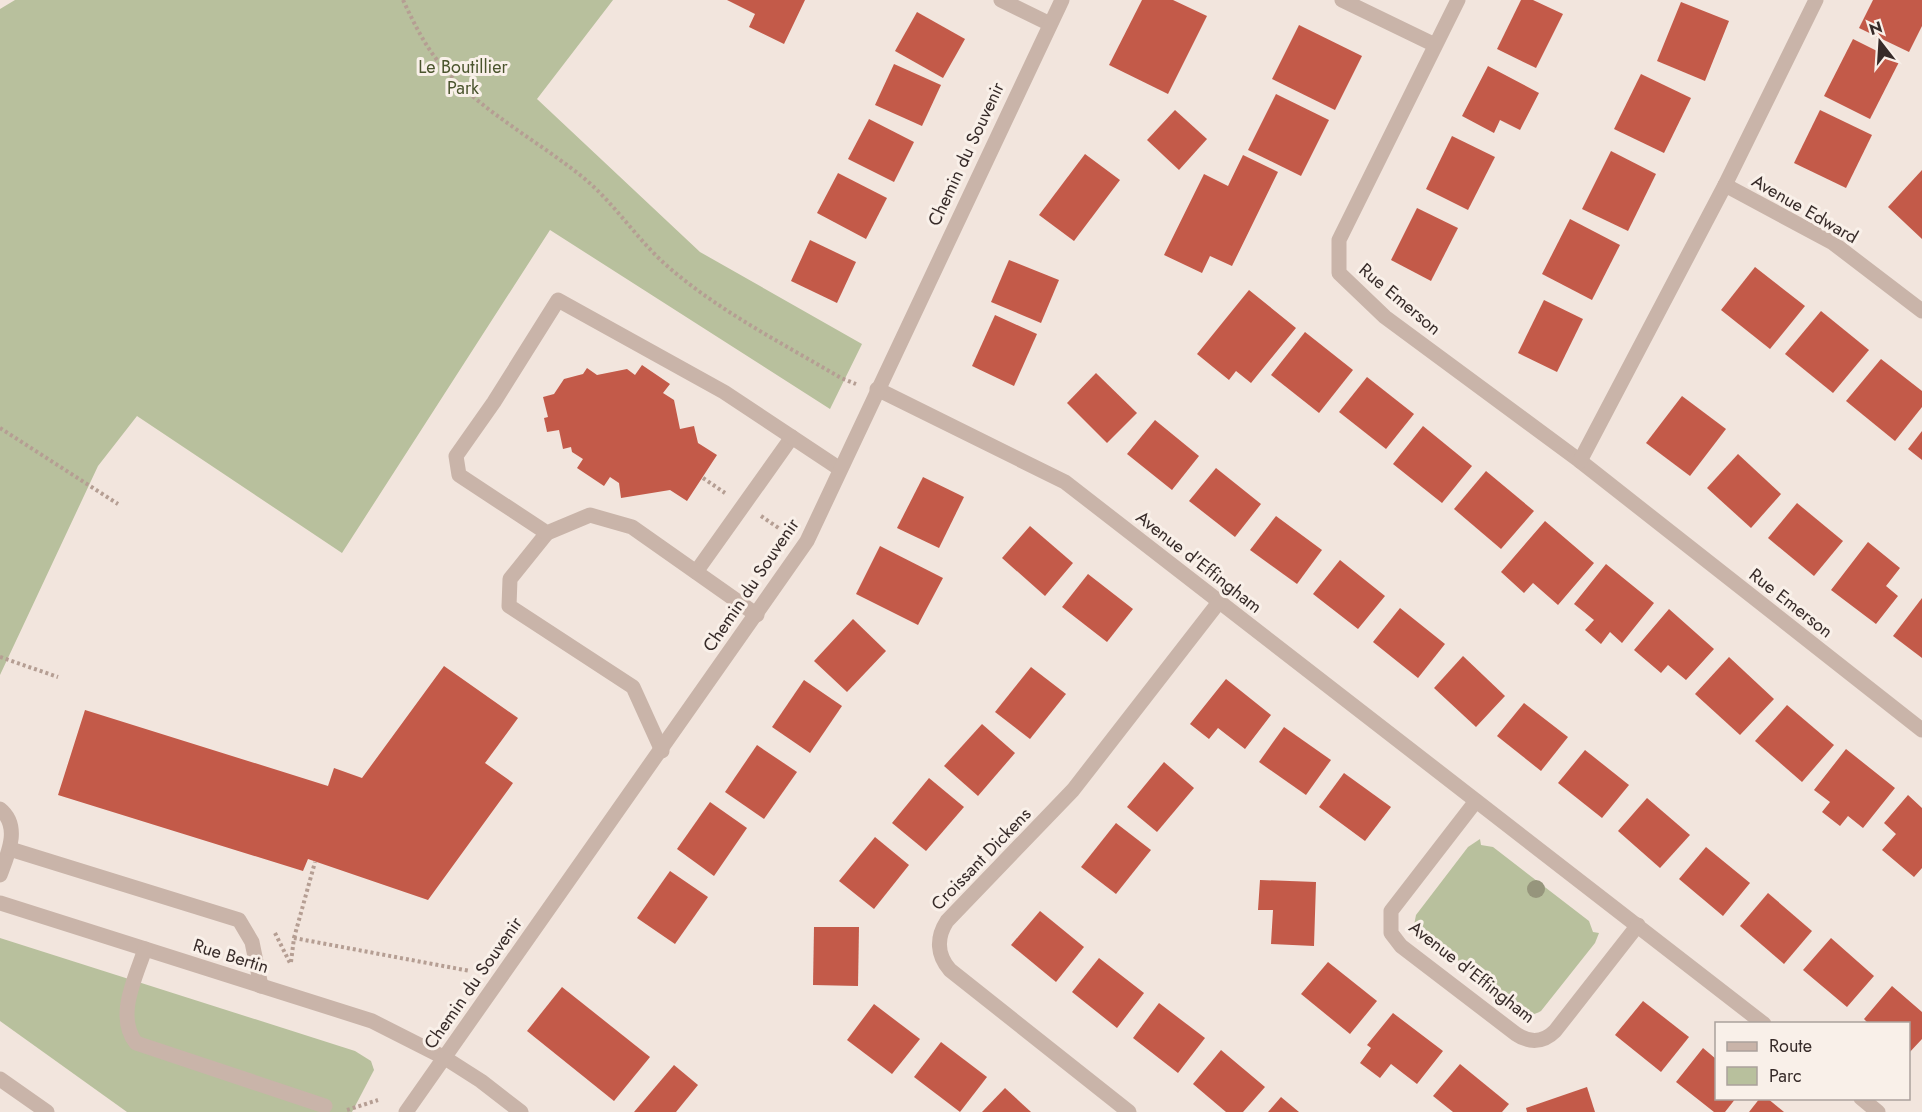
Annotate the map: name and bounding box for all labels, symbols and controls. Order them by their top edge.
north arrow [1850,12,1910,72]
text: N [1866,15,1885,41]
park label: Le Boutillier Park [418,54,509,101]
street label: Chemin du Souvenir [921,77,1011,230]
street label: Avenue Edward [1747,168,1863,250]
street label: Rue Emerson [1353,257,1447,341]
street label: Avenue d'Effingham [1130,504,1268,620]
street label: Chemin du Souvenir [697,512,806,657]
street label: Rue Emerson [1744,562,1838,644]
street label: Croissant Dickens [925,802,1037,916]
street label: Chemin du Souvenir [418,911,529,1054]
street label: Avenue d'Effingham [1403,914,1541,1030]
street label: Rue Bertin [190,932,272,980]
legend [1715,1022,1910,1100]
text: Route [1769,1033,1812,1059]
text: Parc [1769,1063,1802,1089]

